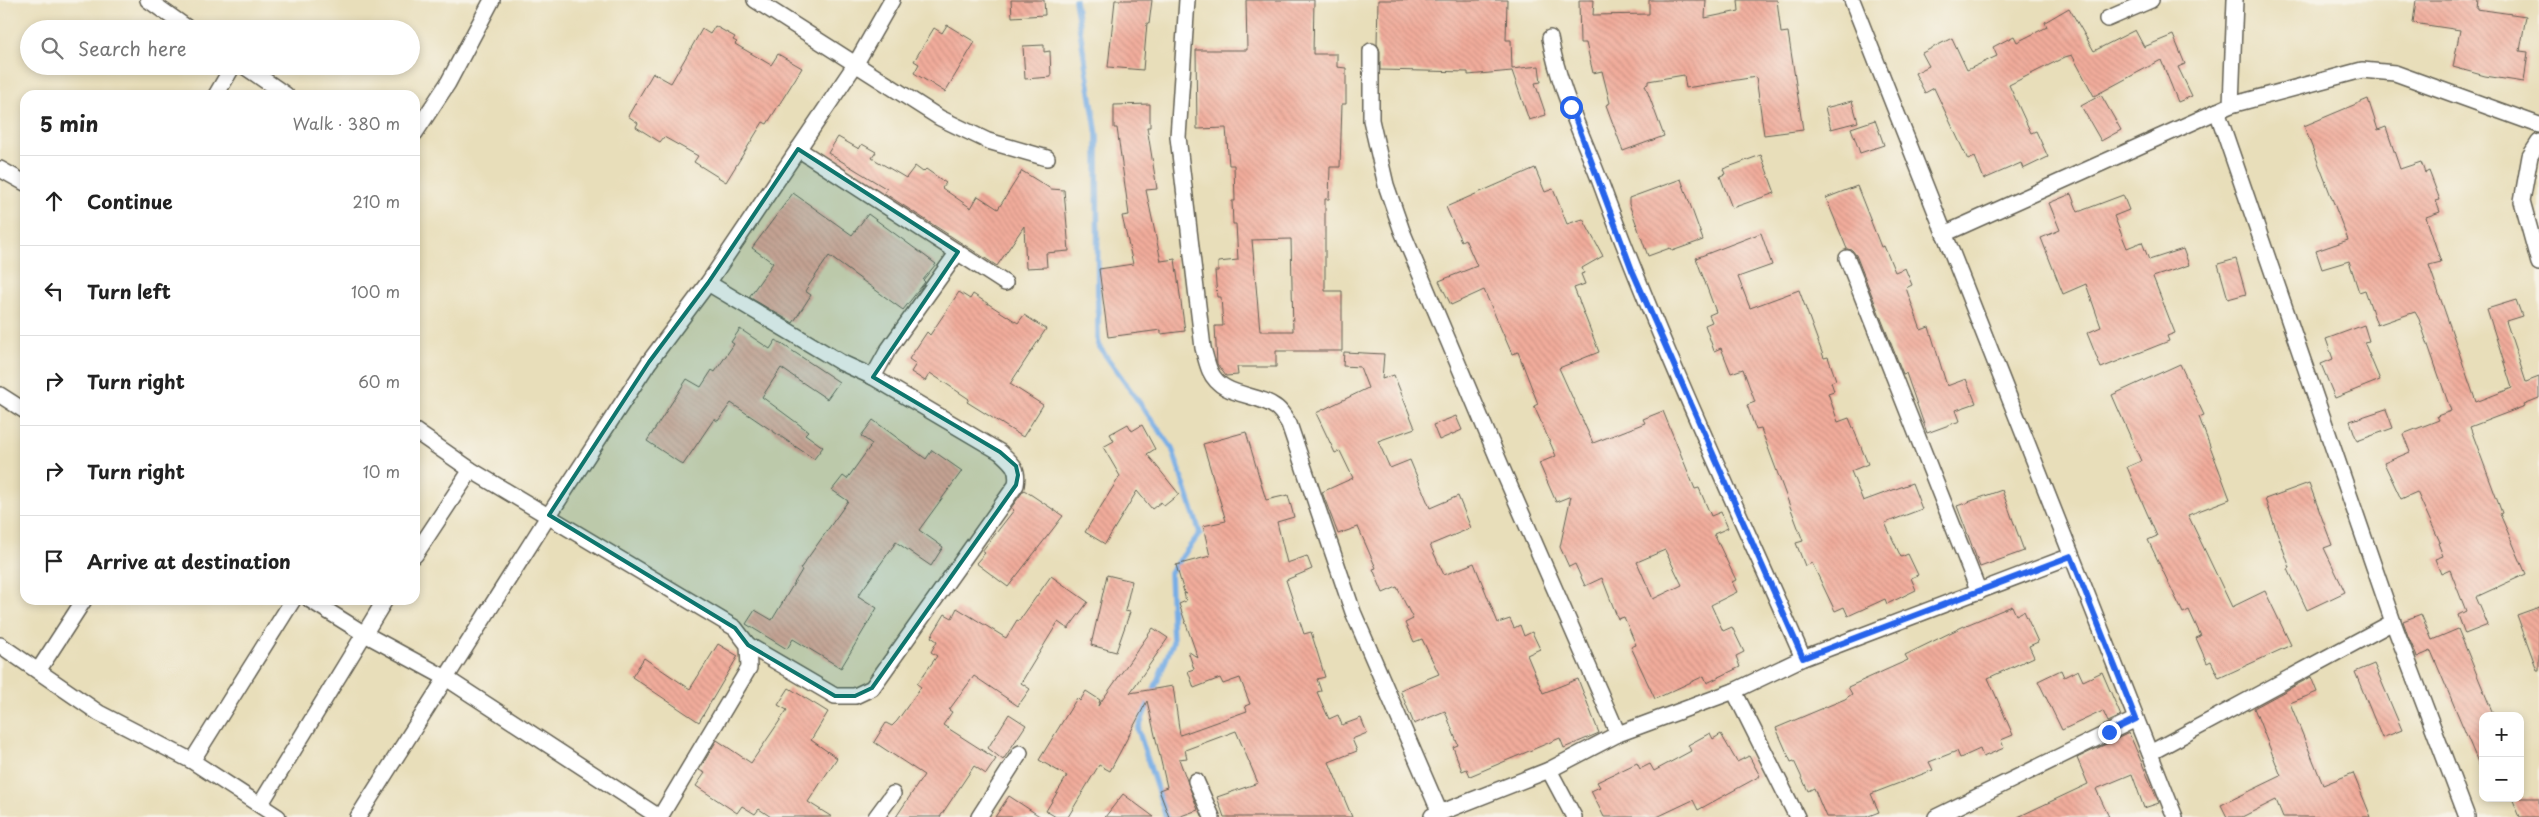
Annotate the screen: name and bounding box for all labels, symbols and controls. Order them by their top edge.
search box [20,20,420,75]
icon: search [38,34,66,62]
text: Search here [78,34,187,62]
route start [1560,96,1583,119]
text: 5 min [40,107,98,139]
text: Walk · 380 m [293,111,400,135]
icon: ahead [40,187,68,215]
text: Continue [87,187,173,215]
text: 210 m [352,189,400,213]
icon: left [40,277,68,305]
text: Turn left [87,277,171,305]
text: 100 m [351,279,400,303]
icon: right [40,367,68,395]
text: Turn right [87,367,185,395]
text: 60 m [358,369,400,393]
icon: right [40,457,68,485]
text: Turn right [87,457,185,485]
text: 10 m [363,459,400,483]
icon: arrive [40,547,68,575]
text: Arrive at destination [87,547,291,575]
map controls [2479,712,2524,802]
button: + [2479,712,2524,757]
route end [2098,721,2121,744]
button: − [2479,757,2524,802]

